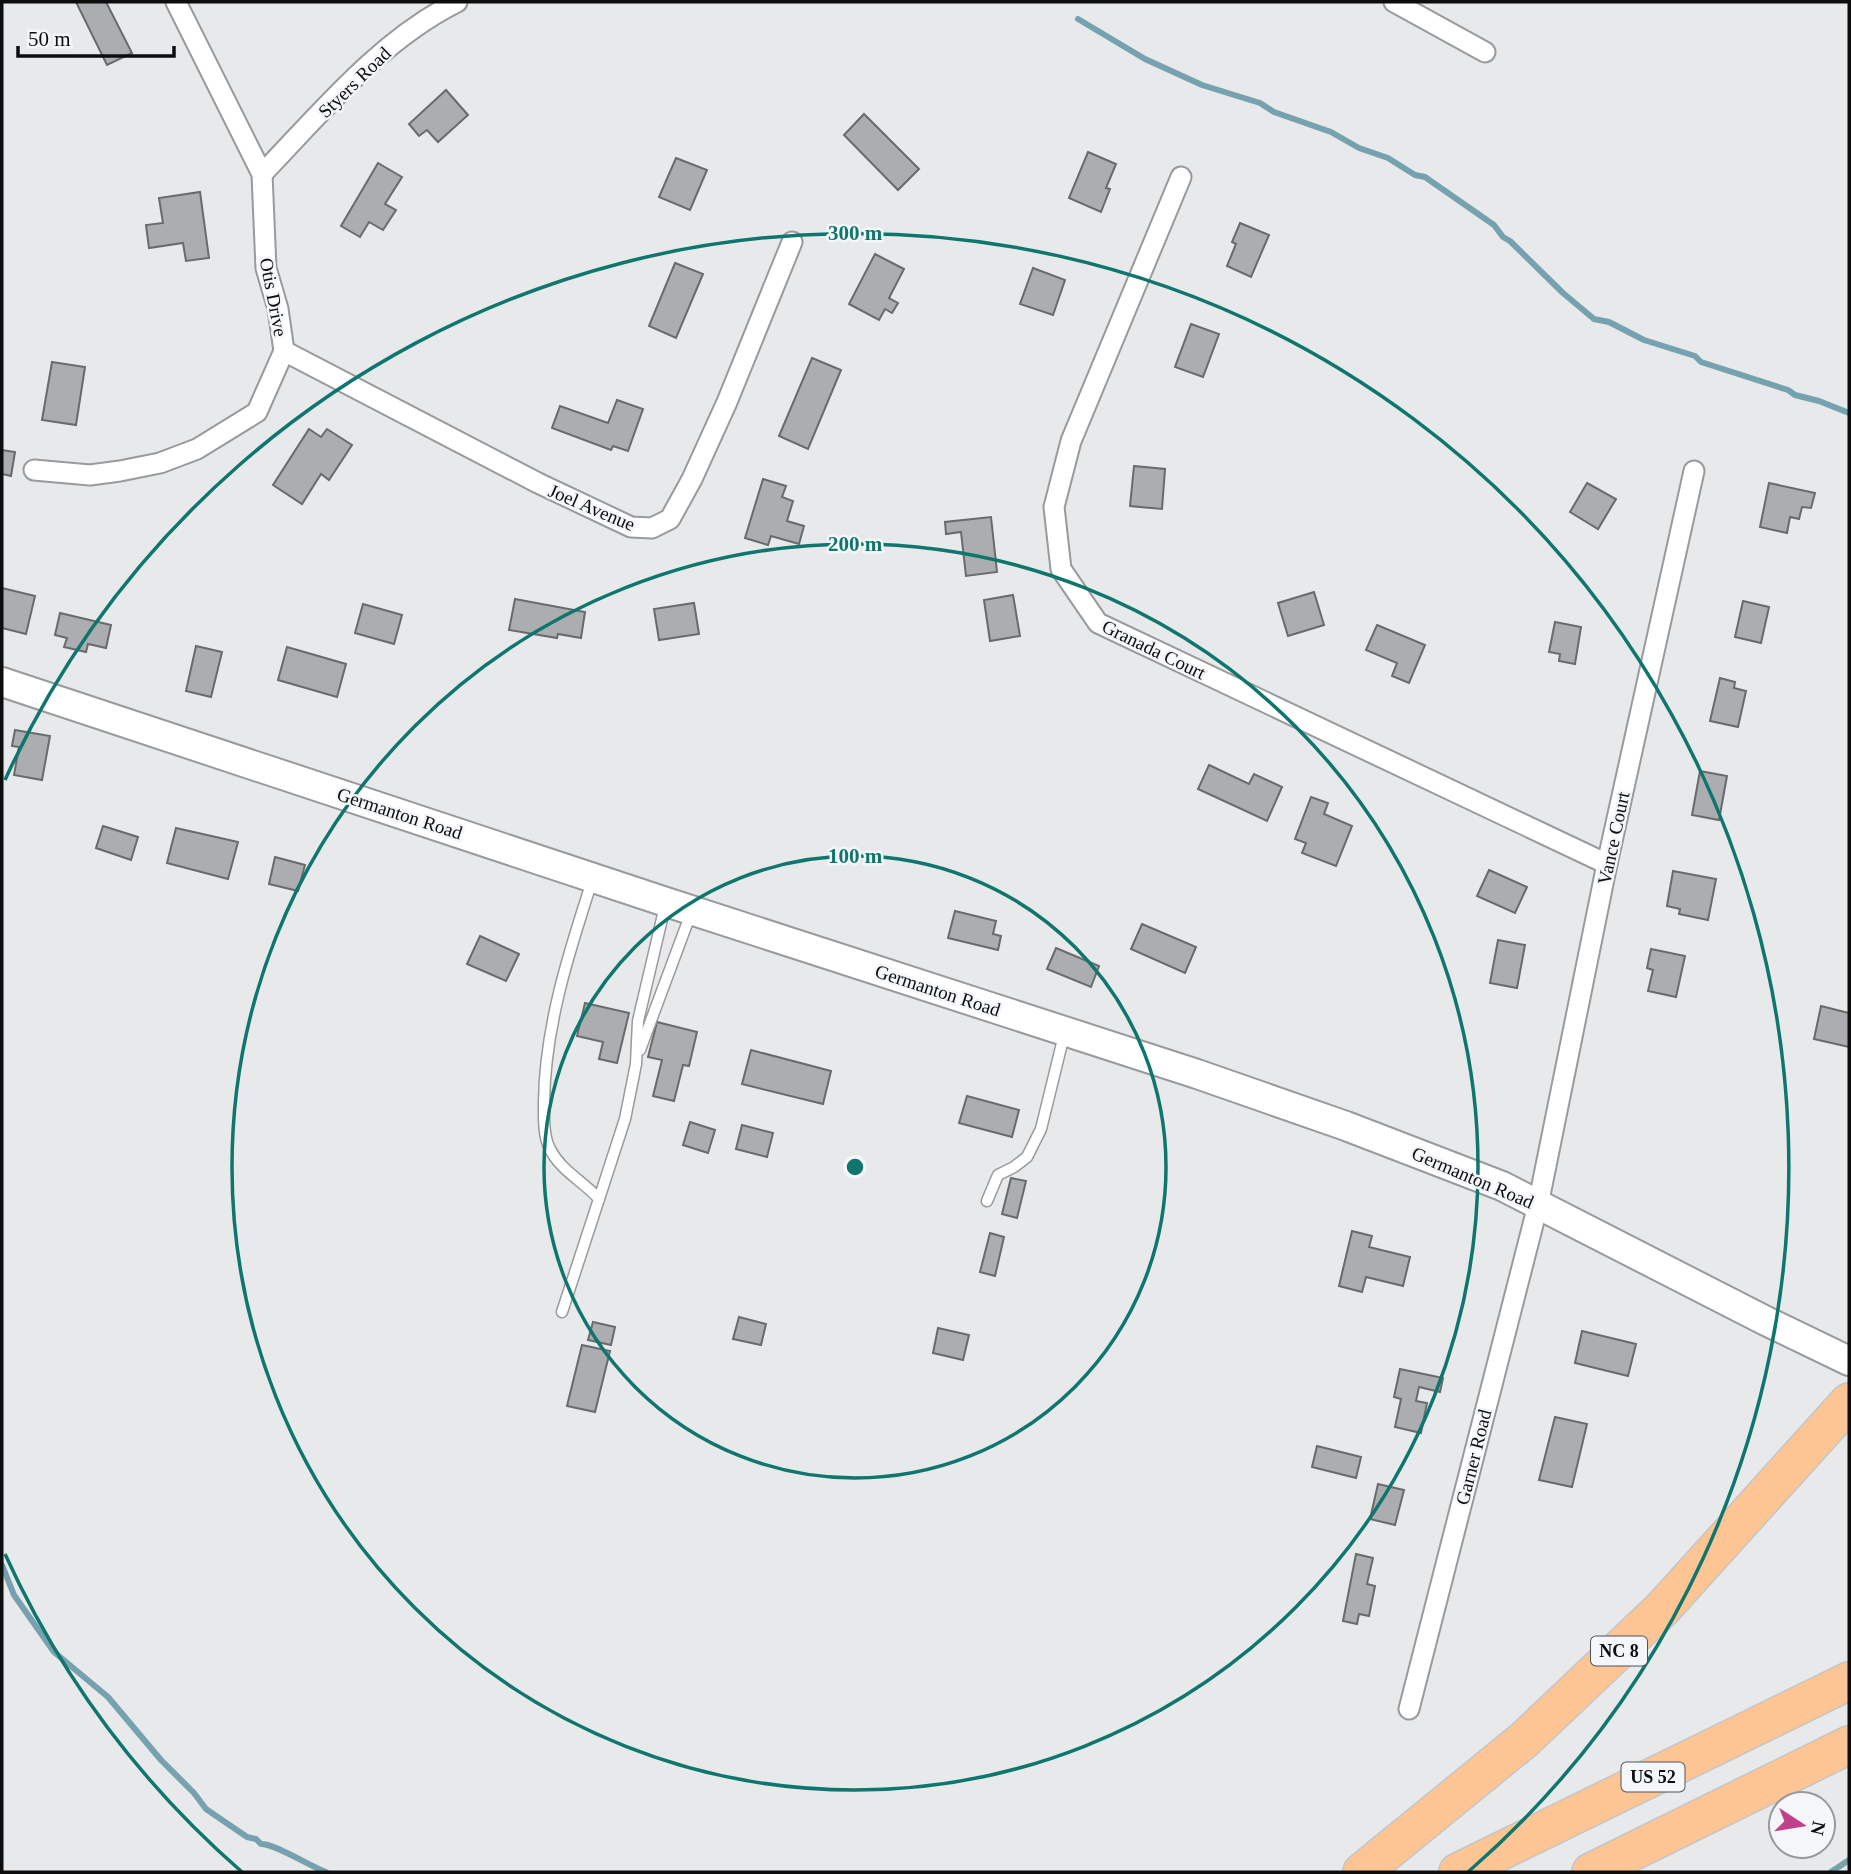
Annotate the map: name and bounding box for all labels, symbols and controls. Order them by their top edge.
scale bar [18,14,173,58]
text: 50 m [28,27,71,51]
street label: Styers Road [314,42,395,122]
text: 300 m [828,221,883,245]
street label: Otis Drive [256,256,291,338]
street label: Joel Avenue [545,480,638,535]
text: 200 m [828,532,883,556]
street label: Granada Court [1099,615,1210,684]
street label: Germanton Road [335,783,466,844]
street label: Vance Court [1593,789,1634,886]
text: 100 m [828,844,883,868]
street label: Germanton Road [873,960,1004,1021]
street label: Germanton Road [1409,1142,1537,1213]
centre of rings [843,1155,867,1179]
street label: Garner Road [1451,1407,1496,1507]
road number: NC 8 [1591,1636,1647,1666]
road number: US 52 [1622,1762,1684,1792]
north arrow [1767,1790,1837,1860]
text: N [1806,1820,1830,1838]

